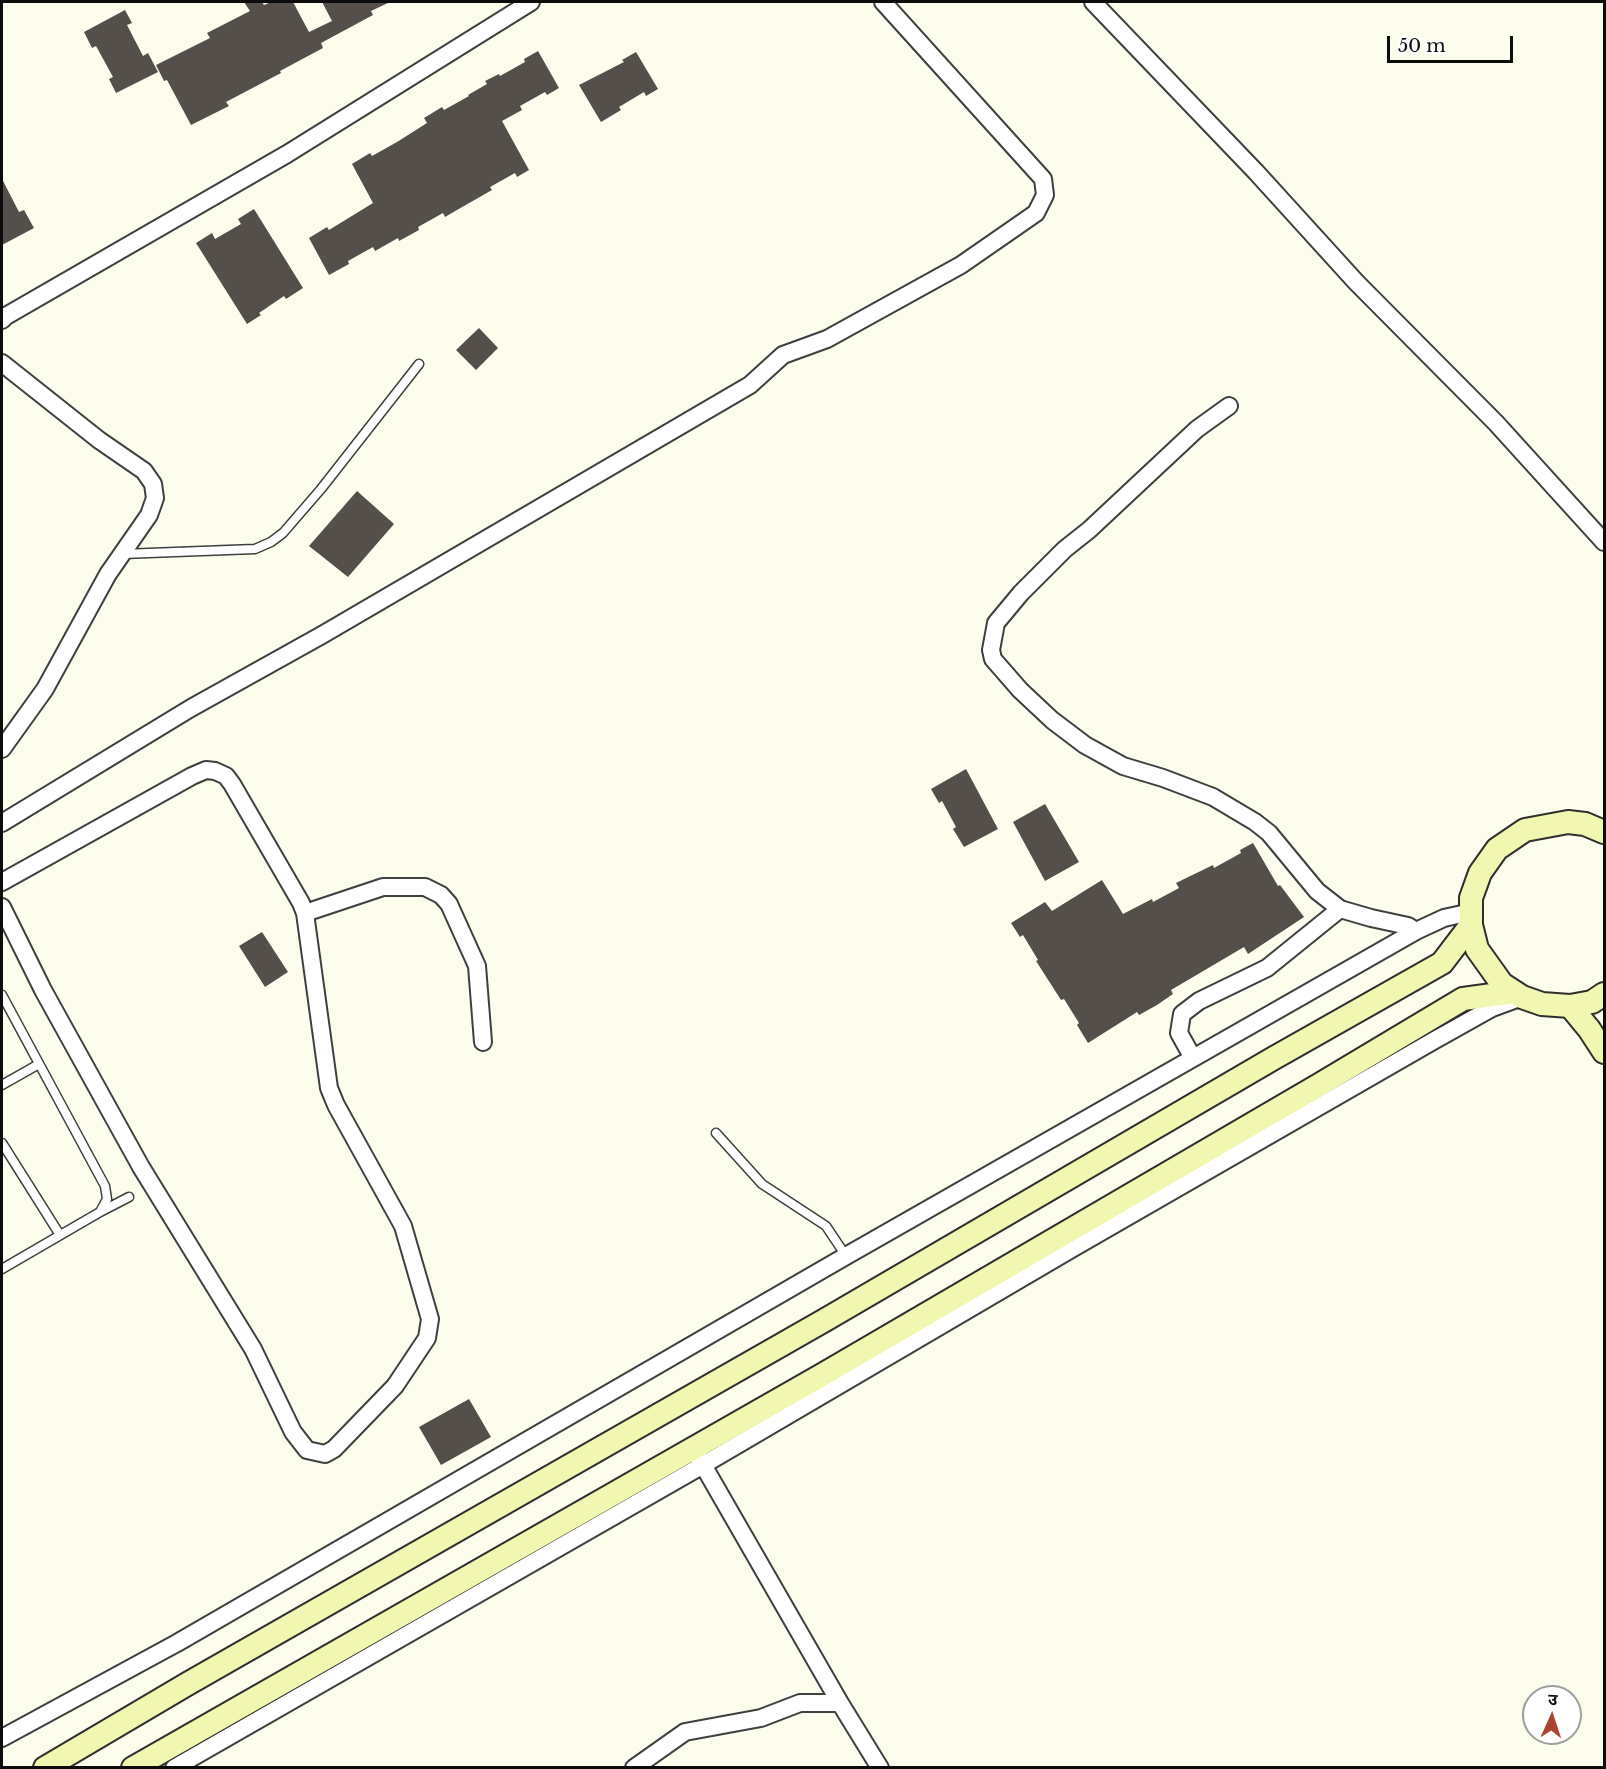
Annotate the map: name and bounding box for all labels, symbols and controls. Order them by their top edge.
scale bar [1390,24,1516,62]
text: 50 m [1398,35,1446,57]
north arrow [1522,1685,1582,1745]
text: उ [1548,1689,1558,1709]

